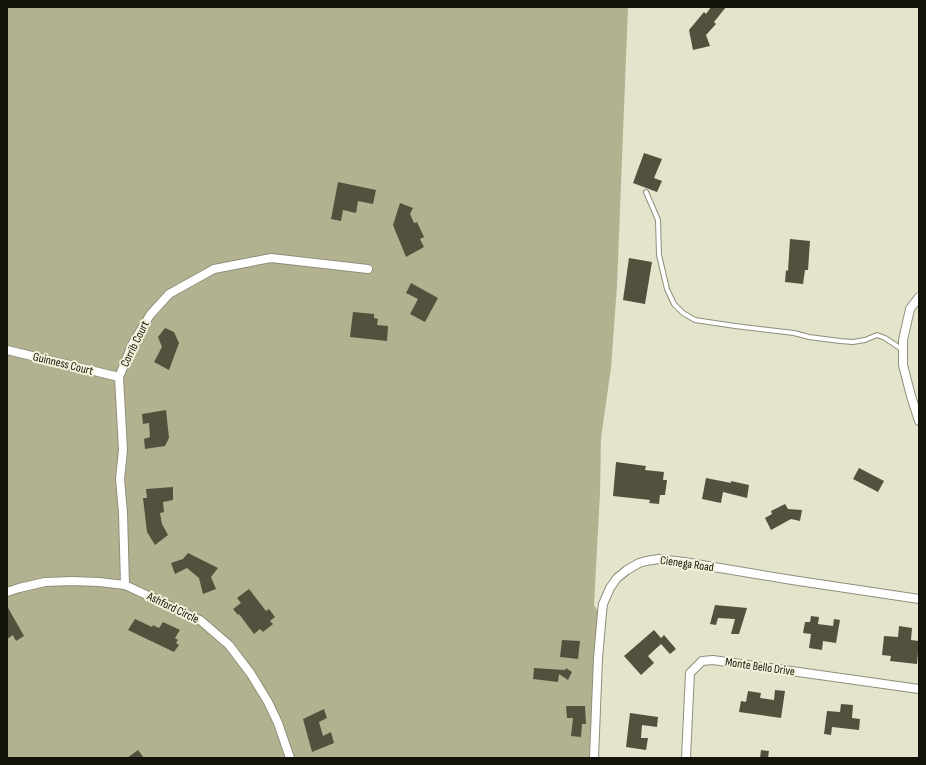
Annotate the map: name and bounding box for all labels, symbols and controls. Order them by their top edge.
street label: Corrib Court [117,318,153,370]
street label: Guinness Court [31,349,95,379]
street label: Cienega Road [659,553,715,575]
street label: Ashford Circle [144,589,202,627]
street label: Monte Bello Drive [724,655,796,679]

